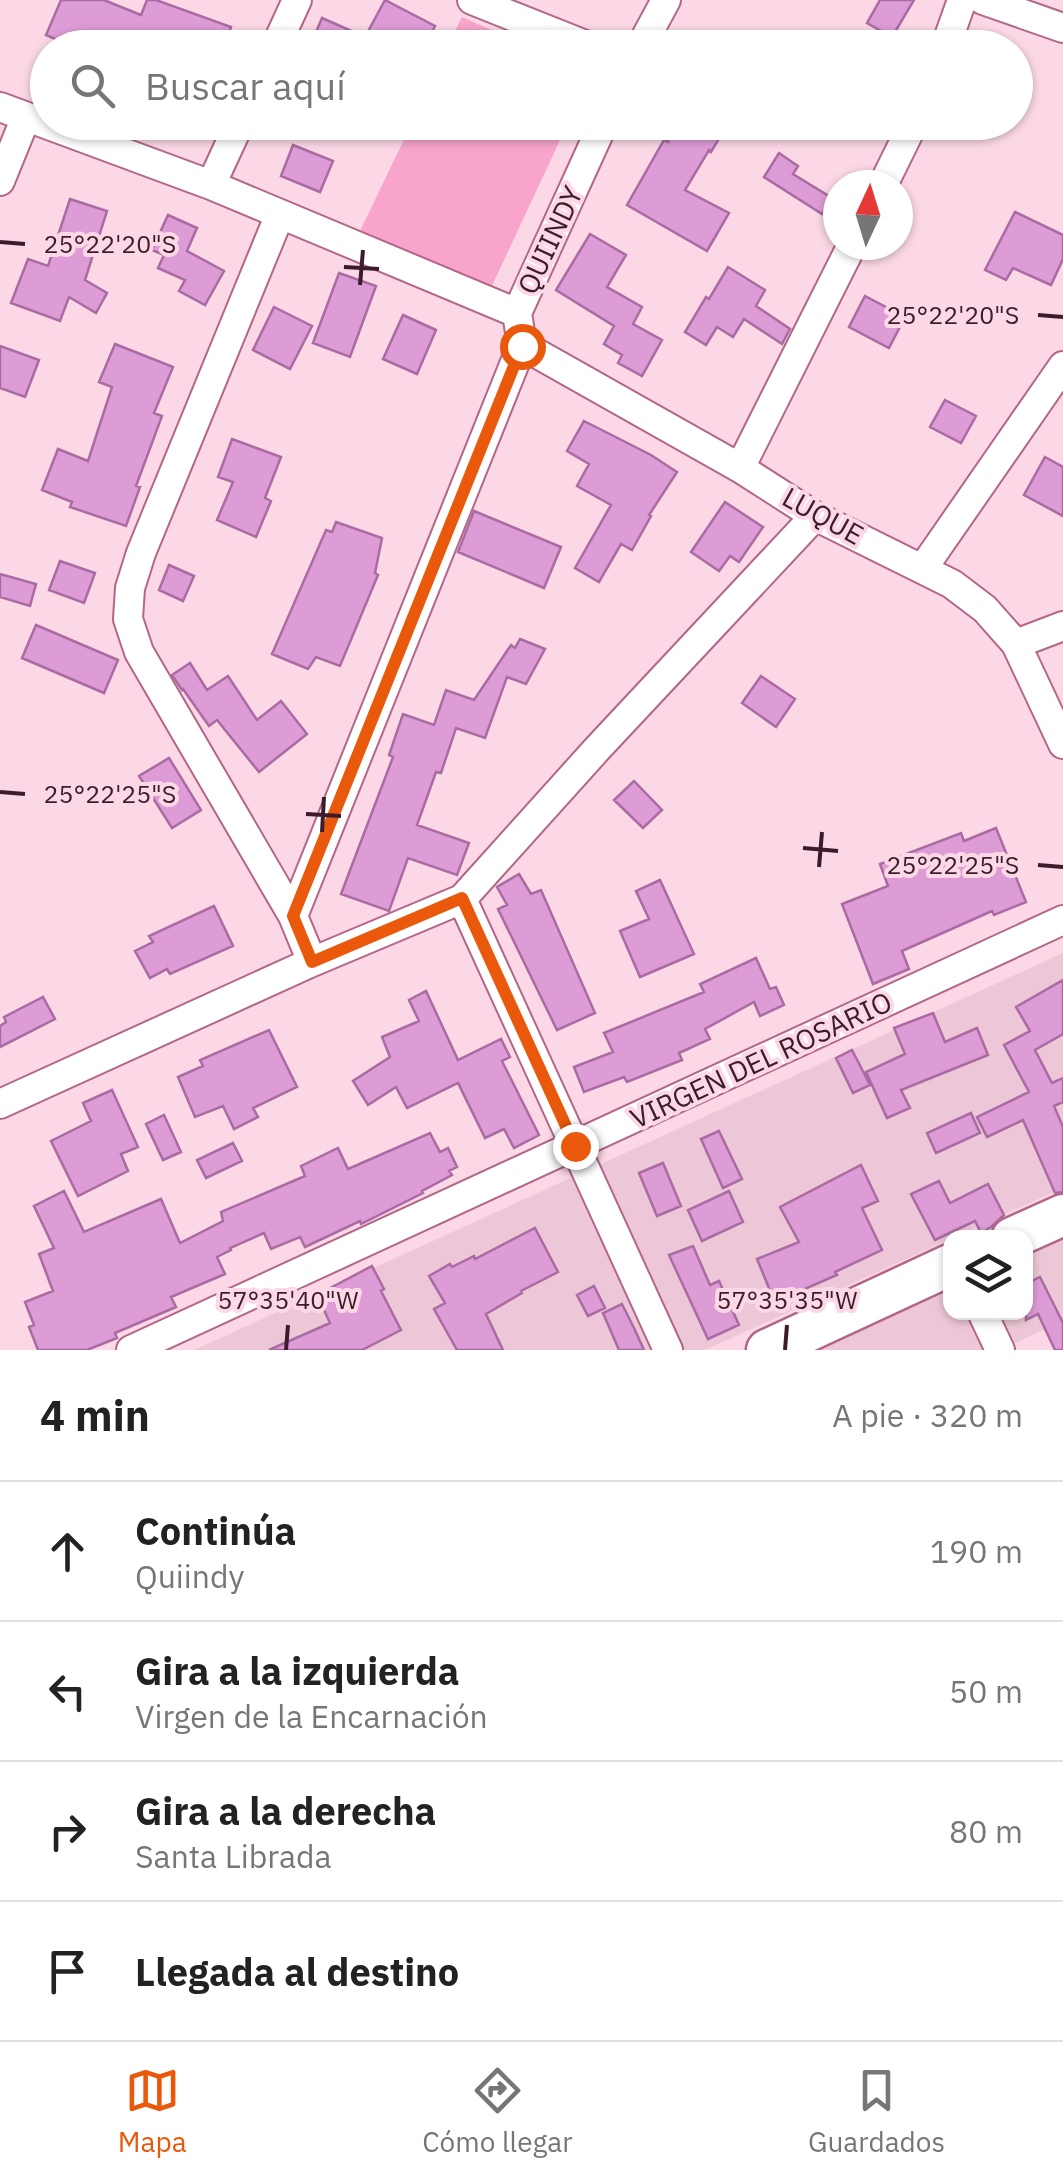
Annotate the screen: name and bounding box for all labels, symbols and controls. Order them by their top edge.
search box [30,30,1033,140]
icon: search [65,58,120,113]
text: Buscar aquí [145,61,346,110]
north arrow [823,170,913,260]
street label: QUIINDY [508,179,591,300]
text: 25°22'20"S [44,227,176,260]
text: 25°22'20"S [887,298,1019,331]
route start [500,324,546,370]
street label: LUQUE [776,478,870,553]
text: 25°22'25"S [44,777,176,810]
text: 25°22'25"S [887,848,1019,881]
street label: VIRGEN DEL ROSARIO [624,983,898,1136]
route end [553,1124,599,1170]
map controls [943,1230,1033,1320]
button: layers [943,1230,1033,1320]
text: 57°35'40"W [218,1283,358,1316]
text: 57°35'35"W [717,1283,857,1316]
text: 4 min [40,1388,150,1443]
text: A pie · 320 m [832,1394,1023,1436]
text: Continúa [135,1506,296,1555]
icon: ahead [40,1524,95,1579]
text: 190 m [930,1530,1023,1572]
text: Quiindy [135,1555,245,1597]
text: Gira a la izquierda [135,1646,459,1695]
icon: left [40,1664,95,1719]
text: 50 m [949,1670,1023,1712]
text: Virgen de la Encarnación [135,1695,488,1737]
text: Gira a la derecha [135,1786,436,1835]
icon: right [40,1804,95,1859]
text: 80 m [949,1810,1023,1852]
text: Santa Librada [135,1835,332,1877]
icon: arrive [40,1944,95,1999]
text: Llegada al destino [135,1947,459,1996]
tab: Mapa [118,2063,187,2160]
tab: Cómo llegar [422,2063,572,2160]
tab: Guardados [808,2063,945,2160]

